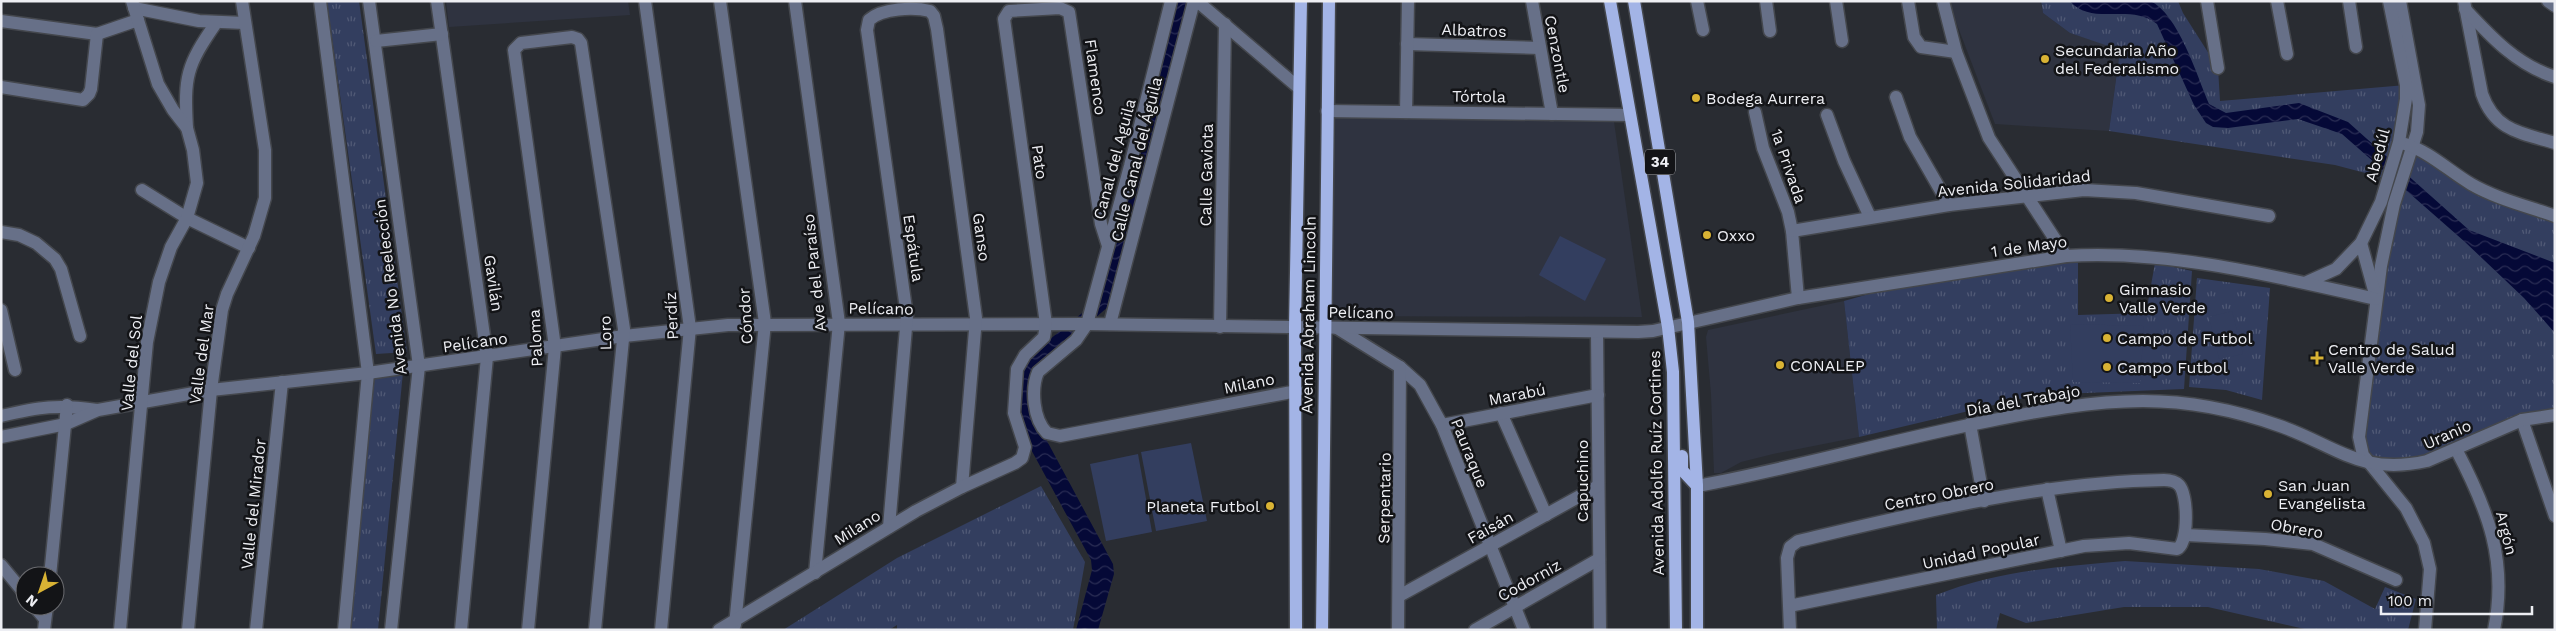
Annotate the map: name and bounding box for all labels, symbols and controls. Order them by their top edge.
street label: Cenzontle [1541,14,1574,95]
street label: Albatros [1441,20,1507,41]
street label: Flamenco [1081,38,1110,116]
place label: Secundaria Año del Federalismo [2055,41,2179,78]
marker: Secundaria Año del Federalismo [2039,53,2051,65]
street label: Calle Canal del Águila [1107,75,1166,243]
street label: Tórtola [1452,87,1506,106]
place label: Bodega Aurrera [1706,89,1825,108]
marker: Bodega Aurrera [1690,92,1702,104]
street label: Canal del Aguila [1089,97,1140,222]
street label: Calle Gaviota [1196,124,1217,227]
street label: Abedúl [2361,126,2394,184]
street label: 1a Privada [1767,127,1810,206]
street label: Pato [1028,144,1051,181]
road number: 34 [1645,150,1675,174]
street label: Avenida Solidaridad [1937,166,2092,201]
street label: Avenida No Reelección [370,198,411,376]
street label: Ganso [969,212,994,262]
street label: Ave del Paraíso [799,213,830,333]
street label: Espátula [899,213,928,283]
street label: Avenida Abraham Lincoln [1297,216,1320,414]
place label: Oxxo [1717,226,1755,245]
marker: Oxxo [1701,229,1713,241]
street label: 1 de Mayo [1990,232,2068,261]
street label: Gavilán [480,254,507,313]
place label: Gimnasio Valle Verde [2119,280,2206,317]
street label: Cóndor [735,287,756,345]
street label: Perdíz [661,292,682,340]
marker: Gimnasio Valle Verde [2103,292,2115,304]
street label: Pelícano [848,298,914,319]
street label: Valle del Mar [185,302,218,405]
street label: Pelícano [1328,302,1394,323]
street label: Paloma [525,309,546,367]
street label: Valle del Sol [117,314,146,412]
street label: Loro [596,315,615,351]
street label: Pelícano [441,329,509,356]
place label: Campo de Futbol [2117,329,2252,348]
marker: Campo de Futbol [2101,332,2113,344]
place label: Centro de Salud Valle Verde [2328,340,2455,377]
street label: Avenida Adolfo Ruíz Cortines [1645,350,1668,576]
marker: Centro de Salud Valle Verde [2310,351,2324,365]
place label: CONALEP [1790,356,1865,375]
place label: Campo Futbol [2117,358,2228,377]
marker: CONALEP [1774,359,1786,371]
marker: Campo Futbol [2101,361,2113,373]
street label: Milano [1222,369,1276,398]
street label: Marabú [1487,380,1547,409]
street label: Día del Trabajo [1965,381,2082,420]
street label: Pauraque [1447,416,1492,491]
street label: Uranio [2420,416,2474,453]
street label: Valle del Mirador [237,437,270,570]
street label: Capuchino [1573,440,1592,522]
street label: Serpentario [1374,452,1395,544]
street label: Centro Obrero [1883,475,1996,514]
place label: San Juan Evangelista [2278,476,2366,513]
marker: San Juan Evangelista [2262,488,2274,500]
place label: Planeta Futbol [1146,497,1260,516]
marker: Planeta Futbol [1264,500,1276,512]
street label: Milano [830,506,884,549]
street label: Faisán [1464,507,1517,548]
street label: Argón [2492,509,2521,557]
street label: Obrero [2269,515,2325,542]
street label: Unidad Popular [1921,530,2042,573]
street label: Codorniz [1494,555,1564,606]
north arrow [15,566,65,616]
scale bar [2381,584,2532,616]
text: N [23,591,41,610]
text: 100 m [2388,592,2432,610]

